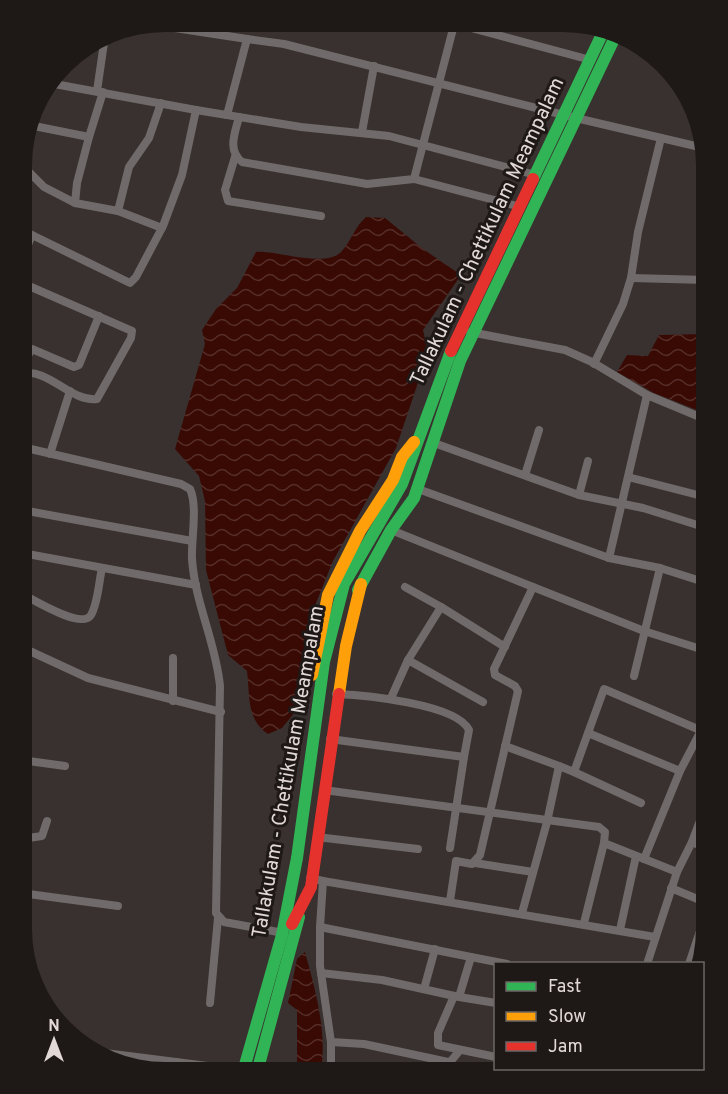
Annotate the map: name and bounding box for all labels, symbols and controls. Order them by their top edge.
street label: Tallakulam - Chettikulam Meampalam [405,74,571,390]
street label: Tallakulam - Chettikulam Meampalam [247,604,331,940]
legend [494,962,704,1070]
text: Fast [548,976,581,999]
text: Slow [548,1006,586,1029]
north arrow [24,1010,84,1070]
text: N [48,1017,60,1037]
text: Jam [548,1036,583,1059]

